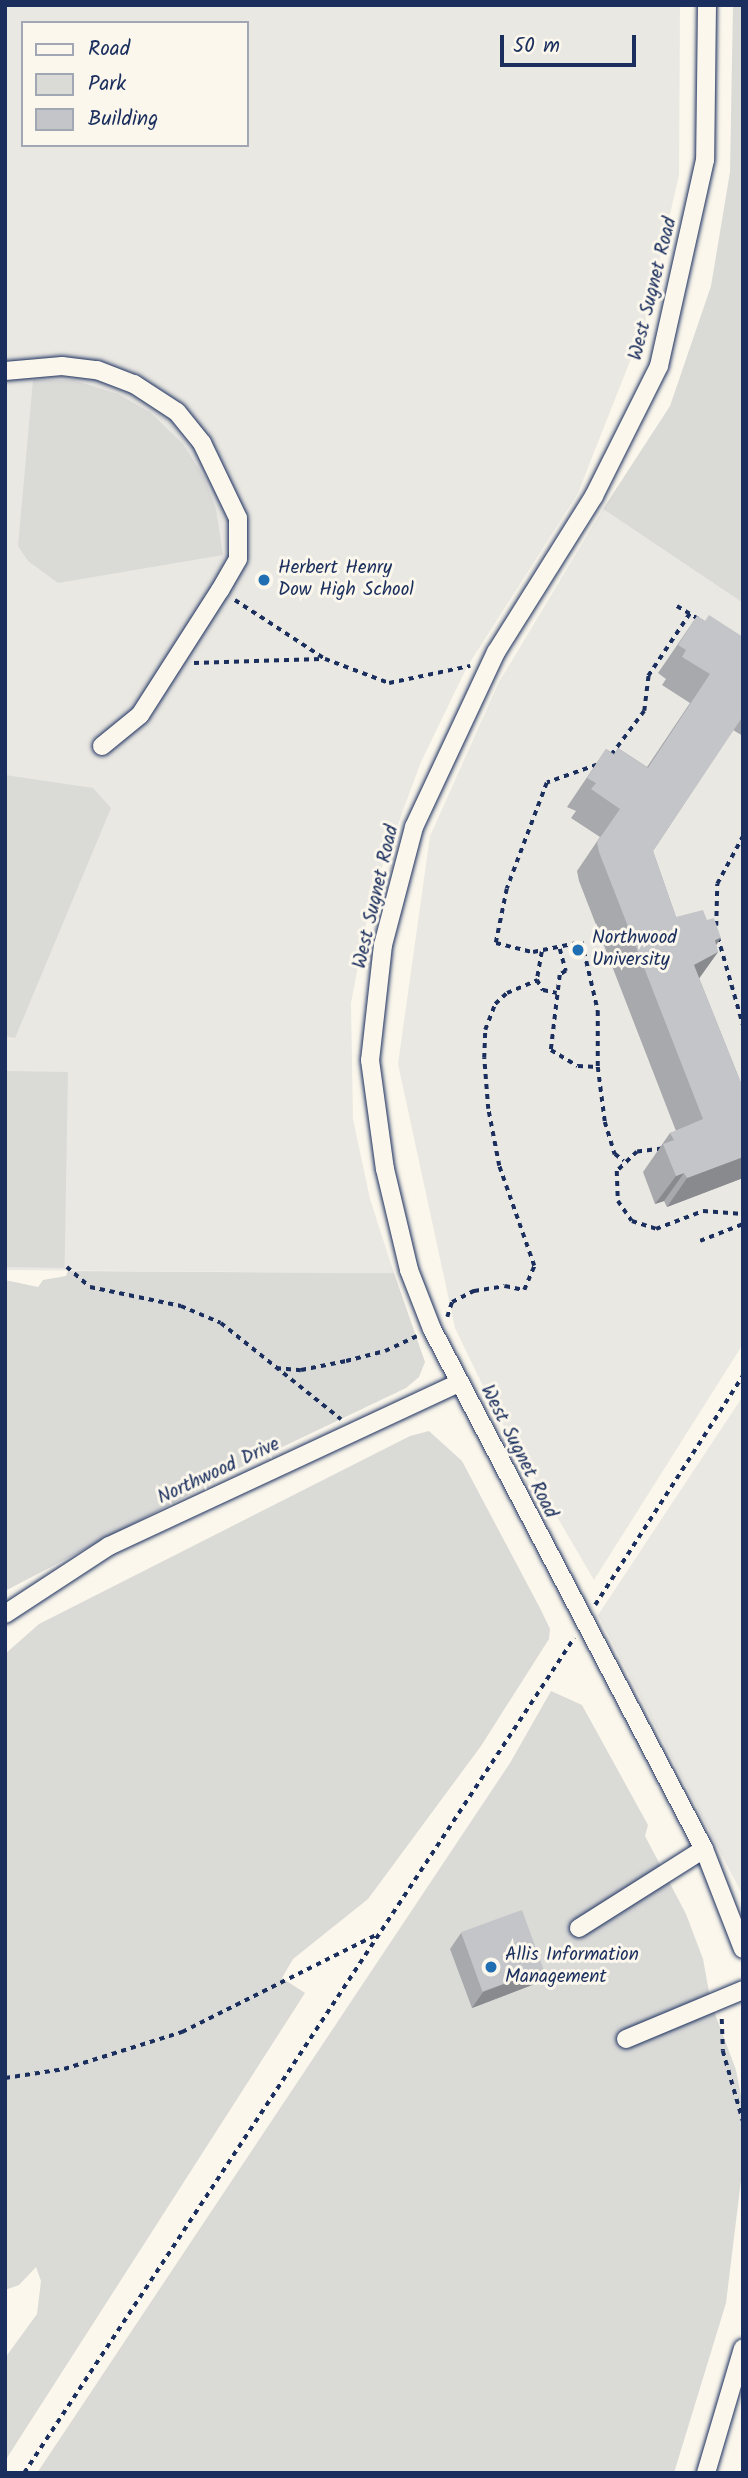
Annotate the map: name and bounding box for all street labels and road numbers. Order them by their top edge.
street label: West Sugnet Road [625,215,683,363]
street label: West Sugnet Road [349,823,405,971]
street label: West Sugnet Road [475,1382,561,1522]
street label: Northwood Drive [154,1434,284,1510]

